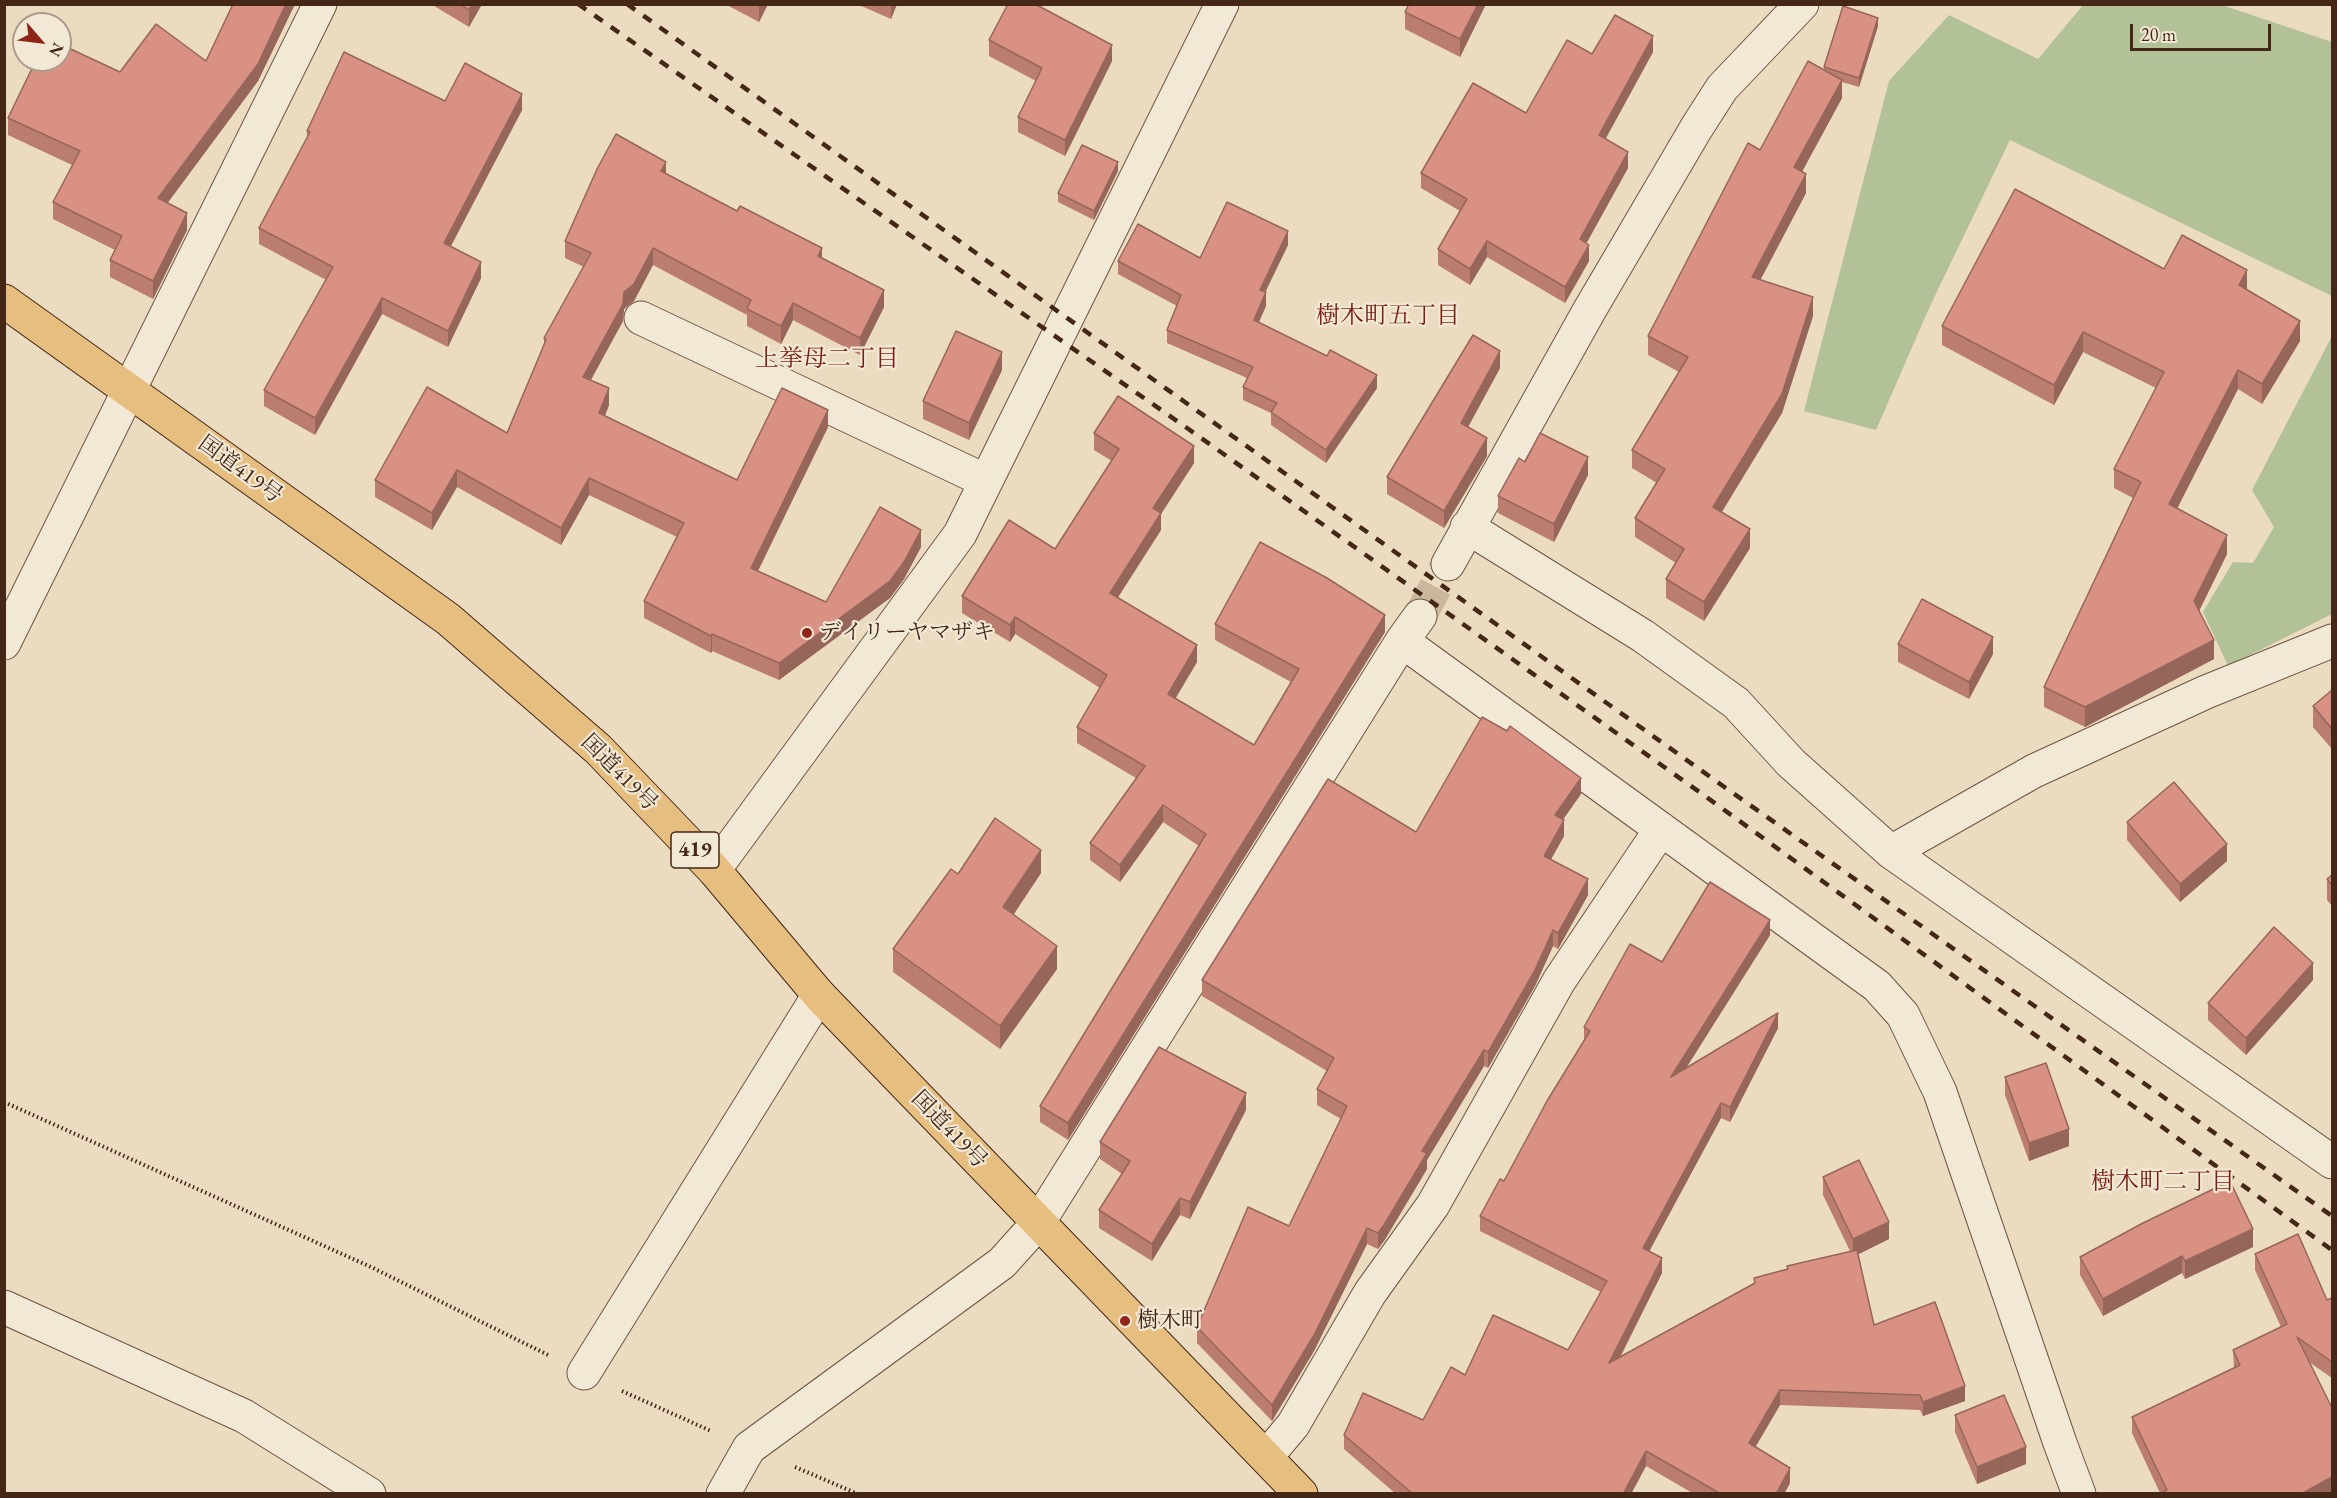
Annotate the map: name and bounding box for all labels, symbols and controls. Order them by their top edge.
north arrow [12,12,72,72]
scale bar [2133,12,2274,50]
text: 20 m [2141,23,2176,46]
text: N [44,39,69,60]
district label: 樹木町五丁目 [1316,302,1460,330]
district label: 上挙母二丁目 [755,345,899,373]
street label: 国道419号 [193,431,287,509]
place label: デイリーヤマザキ [819,620,995,646]
marker: デイリーヤマザキ [800,626,814,640]
street label: 国道419号 [575,729,663,817]
road number: 419 [671,832,719,868]
street label: 国道419号 [906,1086,992,1174]
district label: 樹木町二丁目 [2091,1168,2235,1196]
place label: 樹木町 [1137,1308,1203,1334]
marker: 樹木町 [1118,1314,1132,1328]

